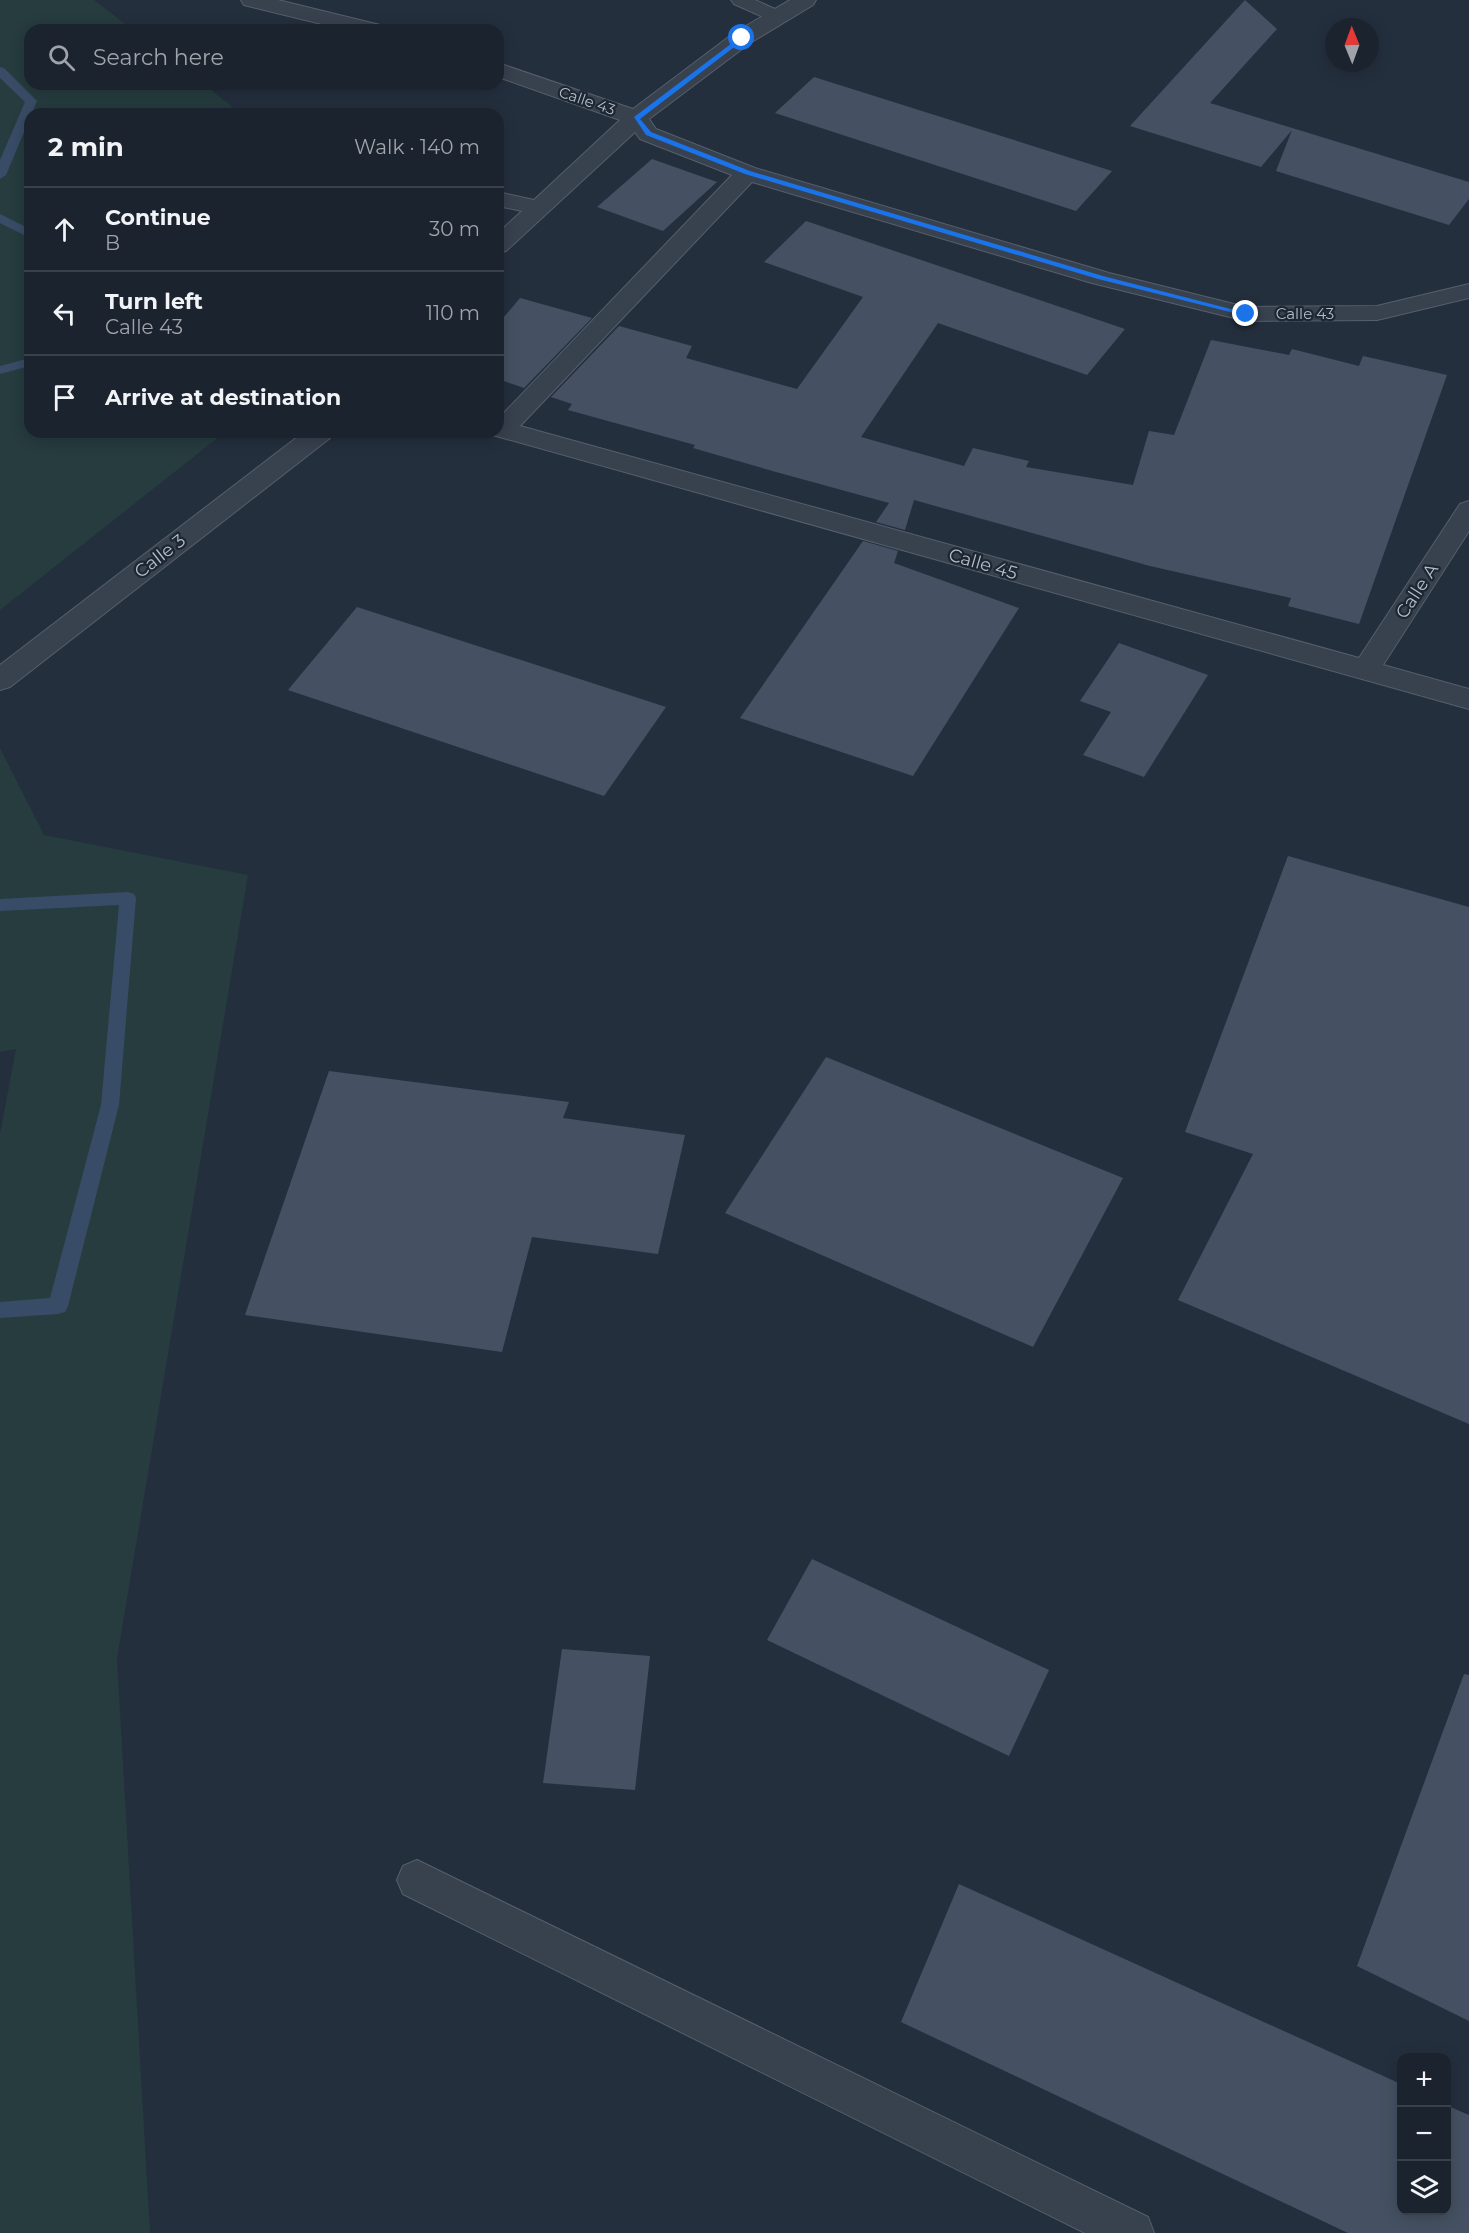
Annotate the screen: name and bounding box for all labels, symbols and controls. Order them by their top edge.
north arrow [1325,18,1379,72]
search box [24,24,504,90]
route start [728,24,754,50]
icon: search [45,41,78,74]
text: Search here [93,44,224,71]
street label: Calle 43 [556,82,618,119]
text: 2 min [48,131,124,163]
text: Walk · 140 m [354,135,480,159]
text: Continue [105,204,211,231]
icon: ahead [48,213,81,246]
text: 30 m [429,217,480,241]
text: B [105,231,120,255]
text: Turn left [105,288,203,315]
icon: left [48,297,81,330]
route end [1232,300,1258,326]
text: 110 m [426,301,480,325]
street label: Calle 43 [1276,304,1334,323]
text: Calle 43 [105,315,183,339]
icon: arrive [48,381,81,414]
text: Arrive at destination [105,384,341,411]
street label: Calle 3 [130,529,190,583]
street label: Calle 45 [946,544,1020,584]
street label: Calle A [1391,559,1443,623]
map controls [1397,2053,1451,2215]
button: + [1397,2053,1451,2107]
button: − [1397,2107,1451,2161]
button: layers [1397,2161,1451,2215]

